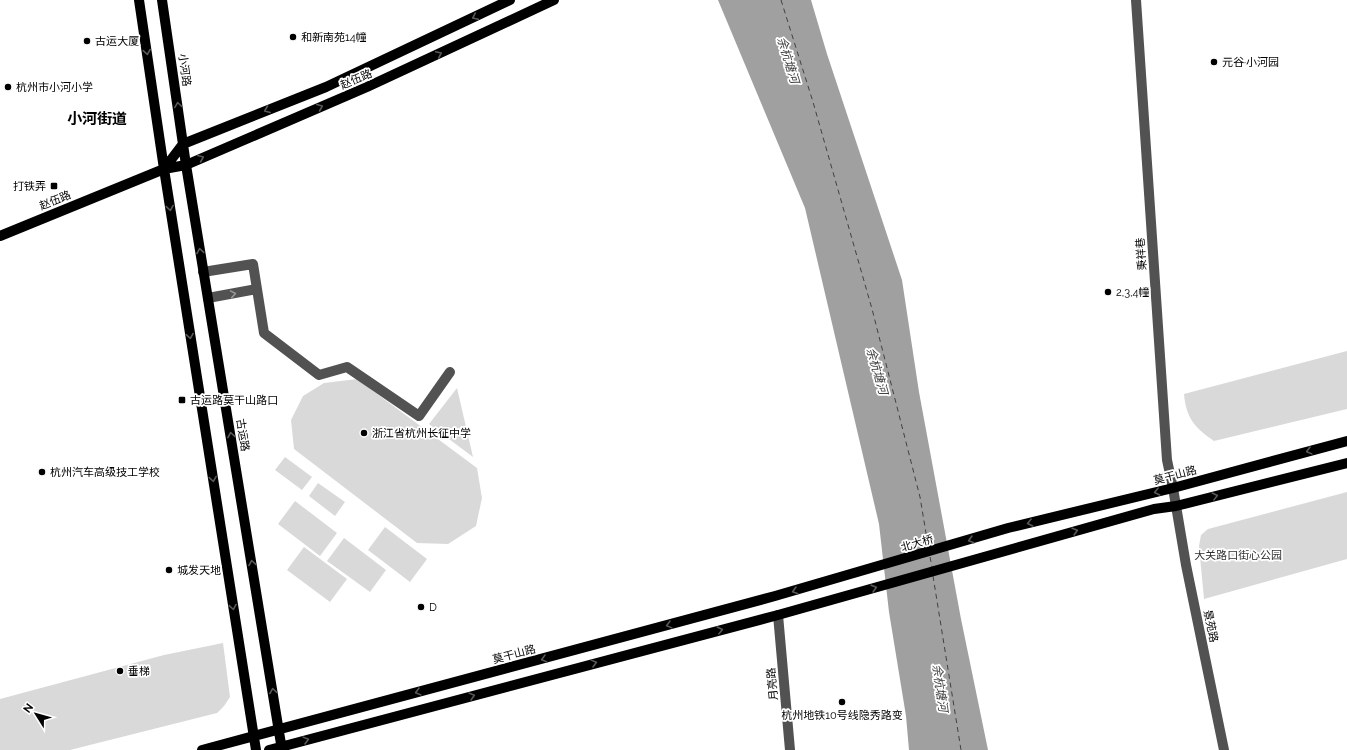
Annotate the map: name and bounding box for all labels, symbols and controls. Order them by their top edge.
one-way arrow [472,12,479,20]
place label: 和新南苑14幢 [301,31,367,44]
marker: 和新南苑14幢 [288,32,298,42]
place label: 古运大厦 [95,35,139,48]
water label: 余杭塘河 [774,35,802,87]
marker: 古运大厦 [82,36,92,46]
one-way arrow [142,49,151,55]
one-way arrow [435,51,442,59]
street label: 小河路 [176,53,193,87]
place label: 元谷·小河园 [1222,56,1279,69]
marker: 元谷·小河园 [1209,57,1219,67]
street label: 赵伍路 [338,67,374,92]
place label: 杭州市小河小学 [16,81,93,94]
marker: 杭州市小河小学 [3,82,13,92]
one-way arrow [174,102,183,108]
one-way arrow [316,104,324,112]
one-way arrow [264,106,271,114]
district label: 小河街道 [67,110,127,128]
one-way arrow [197,155,204,163]
place label: 打铁弄 [13,180,46,193]
marker: 打铁弄 [49,181,59,191]
street label: 赵伍路 [37,188,73,213]
one-way arrow [165,205,174,211]
street label: 秉祥巷 [1134,237,1149,271]
one-way arrow [196,248,205,254]
place label: 2,3,4幢 [1116,286,1150,299]
marker: 2,3,4幢 [1103,287,1113,297]
one-way arrow [229,290,236,298]
one-way arrow [185,333,194,339]
water label: 余杭塘河 [864,346,891,398]
place label: 古运路莫干山路口 [190,394,278,407]
marker: 古运路莫干山路口 [177,395,187,405]
street label: 古运路 [234,418,252,452]
place label: 浙江省杭州长征中学 [372,427,471,440]
marker: 浙江省杭州长征中学 [359,428,369,438]
one-way arrow [227,431,236,438]
one-way arrow [1306,446,1313,455]
street label: 莫干山路 [1152,464,1198,487]
place label: 杭州汽车高级技工学校 [50,466,160,479]
marker: 杭州汽车高级技工学校 [37,467,47,477]
one-way arrow [208,475,217,482]
one-way arrow [1154,487,1161,496]
one-way arrow [1211,493,1218,501]
one-way arrow [1027,518,1034,527]
one-way arrow [1071,527,1078,536]
street label: 北大桥 [899,533,935,554]
one-way arrow [968,535,975,544]
park label: 大关路口街心公园 [1194,549,1282,562]
one-way arrow [248,560,257,566]
place label: 城发天地 [177,564,221,577]
marker: 城发天地 [164,565,174,575]
one-way arrow [871,584,878,593]
one-way arrow [791,586,798,595]
place label: D [429,601,437,614]
marker: D [416,602,426,612]
one-way arrow [229,604,237,610]
street label: 景苑路 [1201,609,1220,644]
one-way arrow [666,620,673,629]
one-way arrow [716,626,723,635]
street label: 莫干山路 [491,643,537,666]
one-way arrow [540,654,547,663]
one-way arrow [591,659,598,668]
water label: 余杭塘河 [930,663,951,715]
place label: 垂梯 [128,665,150,678]
marker: 垂梯 [115,666,125,676]
street label: 月亮路 [765,667,780,701]
one-way arrow [269,688,278,694]
one-way arrow [415,688,421,696]
one-way arrow [469,692,476,700]
north arrow [16,694,56,734]
marker: 杭州地铁10号线隐秀路变 [837,697,847,707]
text: N [21,701,36,716]
place label: 杭州地铁10号线隐秀路变 [781,709,903,722]
one-way arrow [303,736,310,745]

